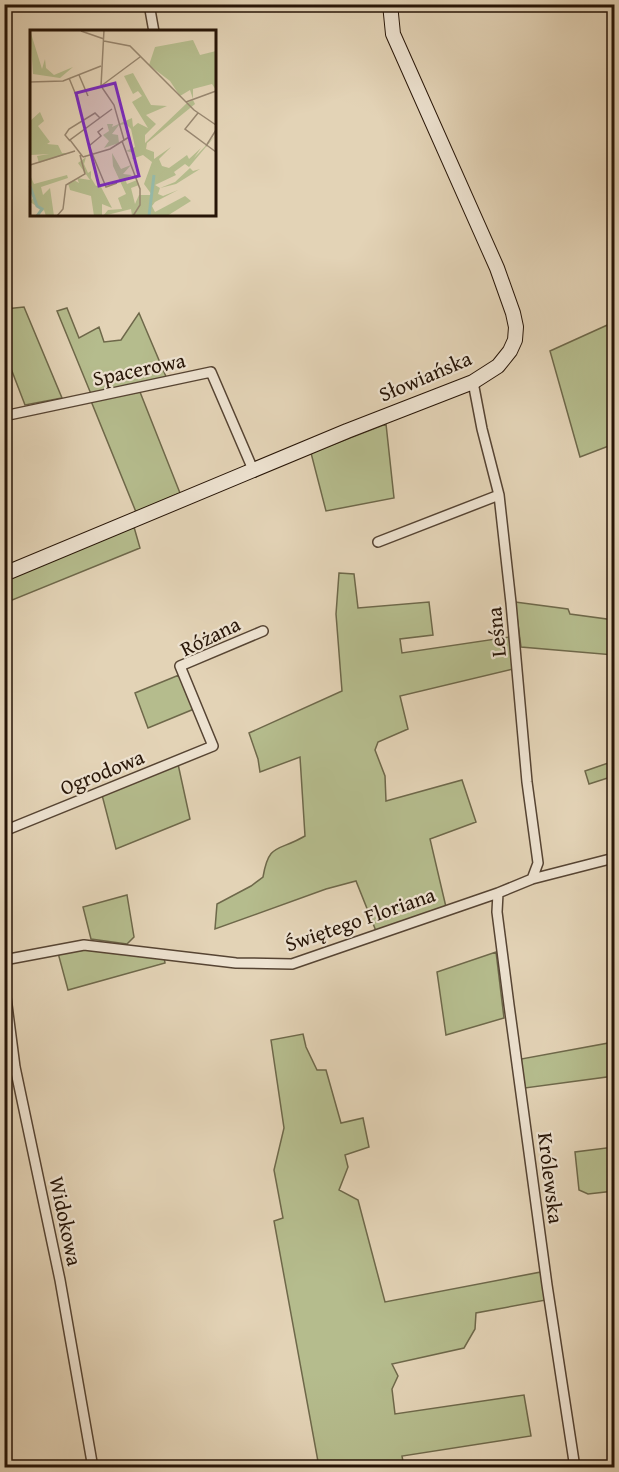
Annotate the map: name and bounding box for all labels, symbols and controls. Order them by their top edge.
inset map [30,30,216,216]
street label: Słowiańska [374,343,476,409]
street label: Spacerowa [90,344,188,394]
street label: Leśna [478,605,514,659]
street label: Różana [175,608,245,664]
street label: Ogrodowa [55,741,149,803]
street label: Świętego Floriana [281,879,439,959]
street label: Królewska [530,1131,572,1225]
street label: Widokowa [41,1173,91,1269]

